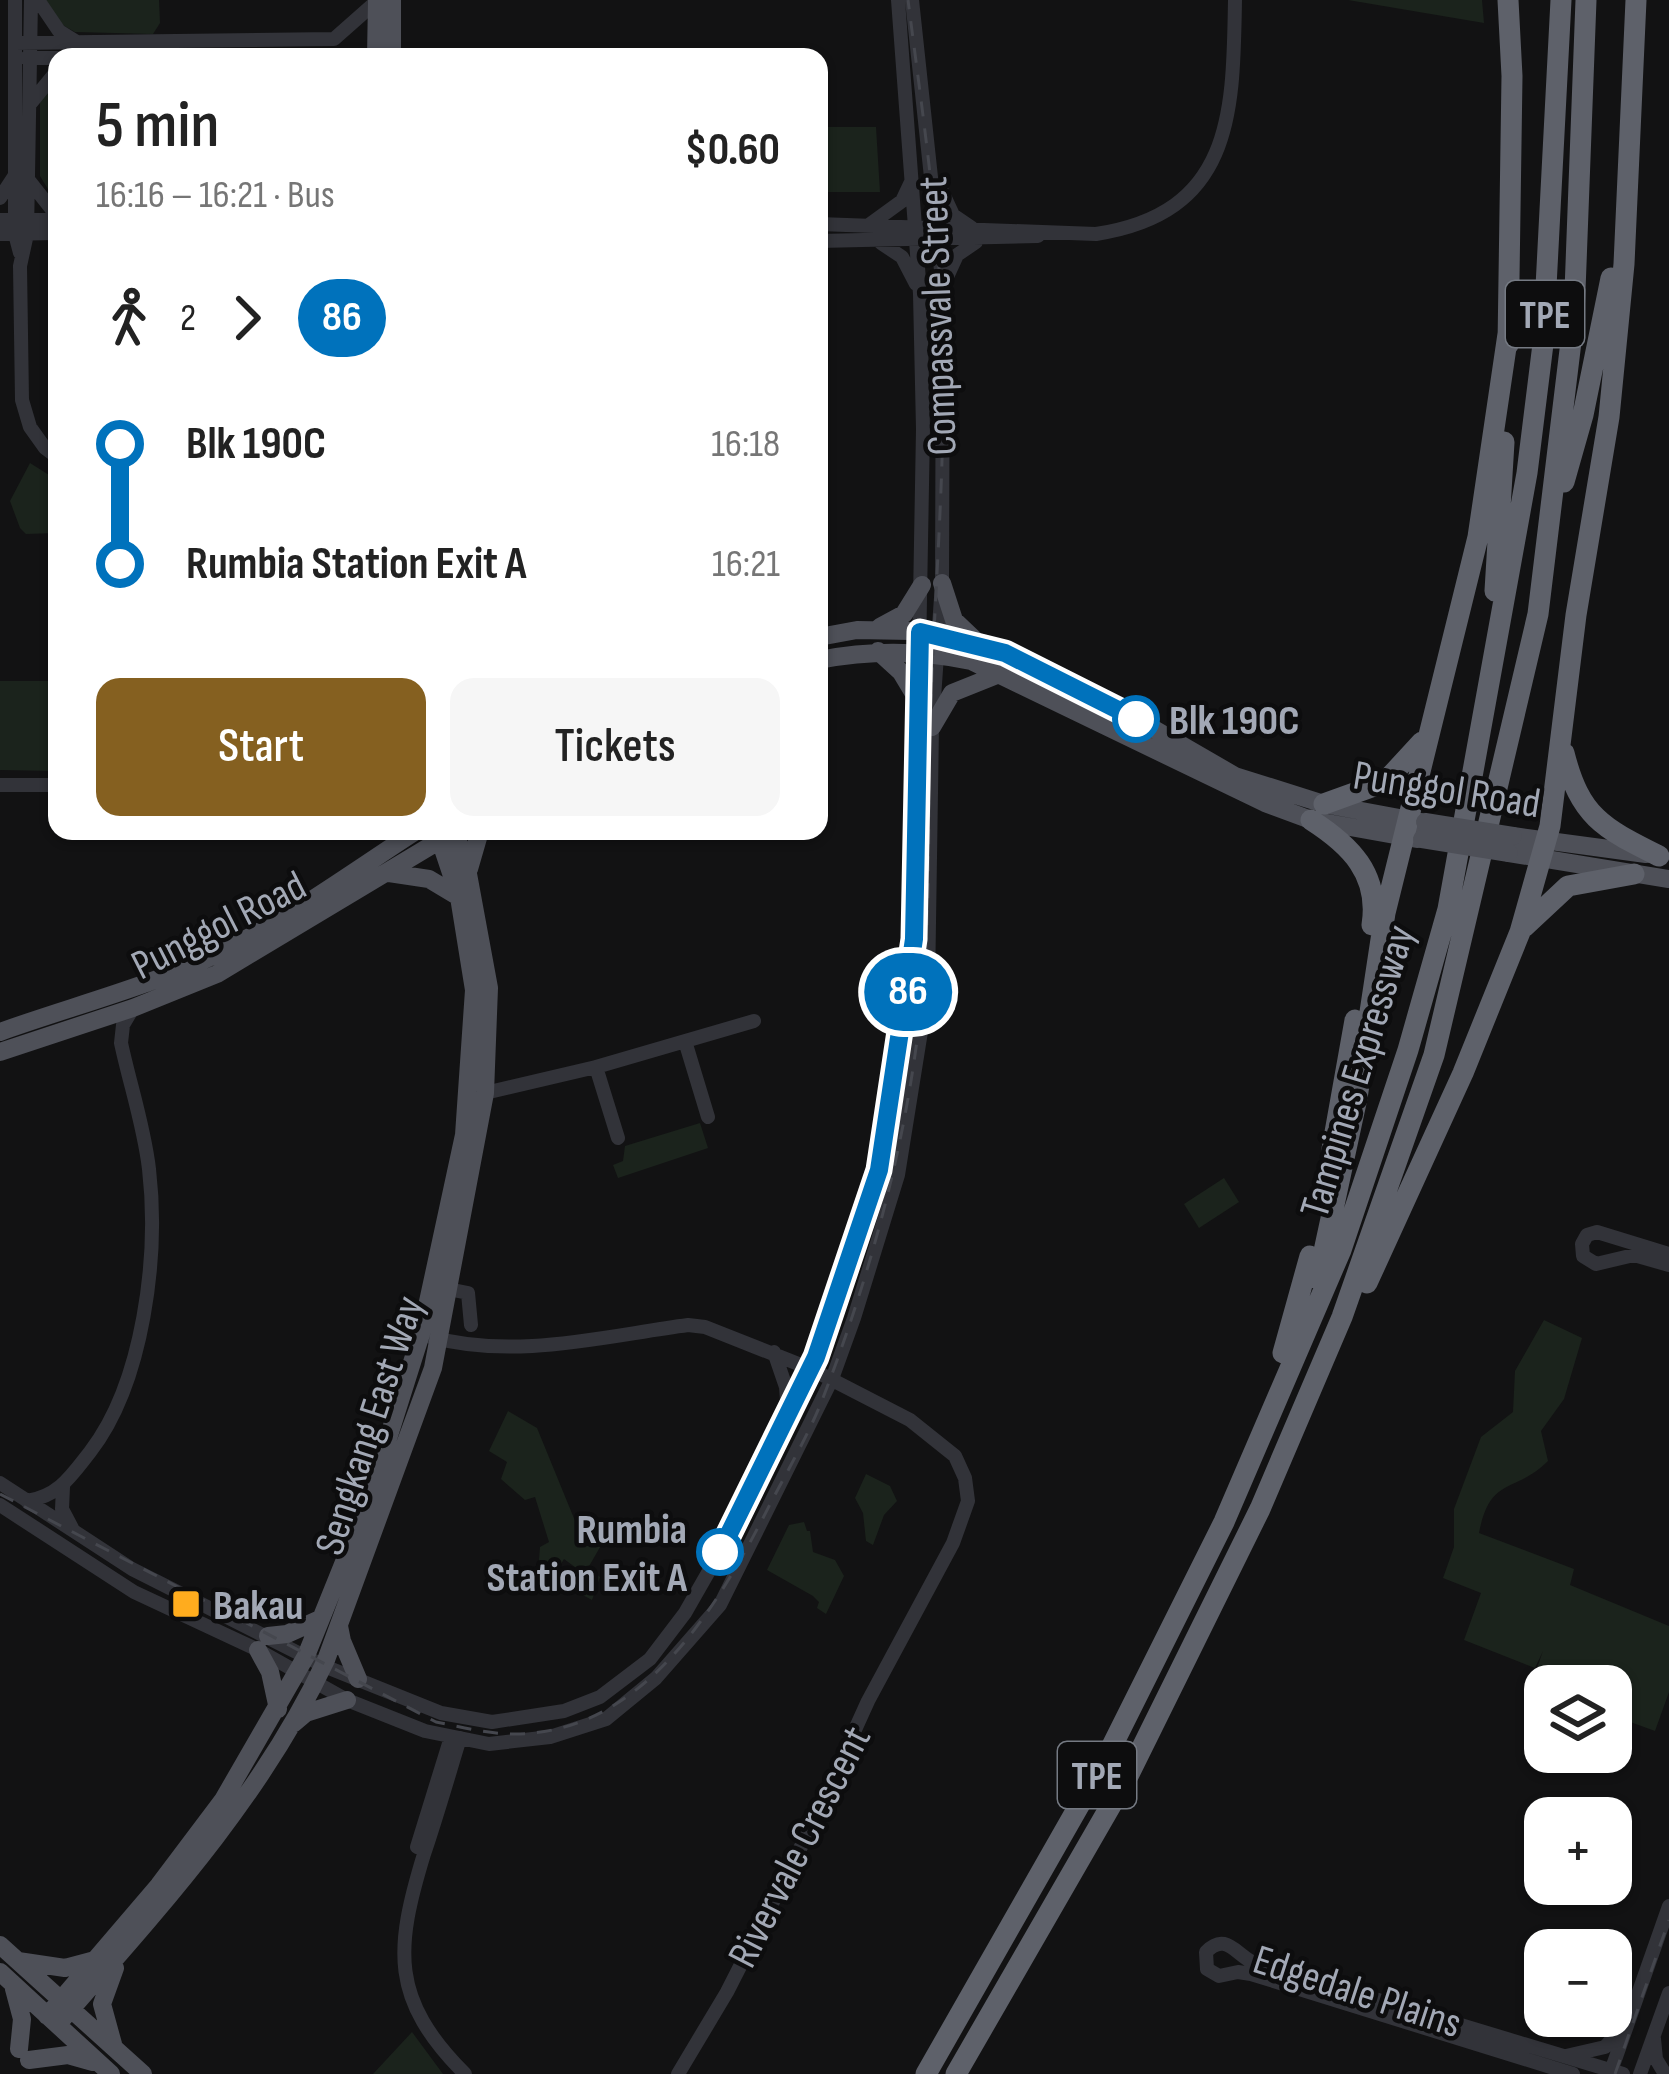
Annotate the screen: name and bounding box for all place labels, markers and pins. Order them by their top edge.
place label: Blk 190C [1169,696,1300,747]
marker: Blk 190C [1114,697,1158,741]
place label: Rumbia Station Exit A [486,1505,688,1604]
marker: Rumbia Station Exit A [698,1530,742,1574]
place label: Bakau [213,1581,303,1632]
marker: Bakau [170,1588,202,1620]

